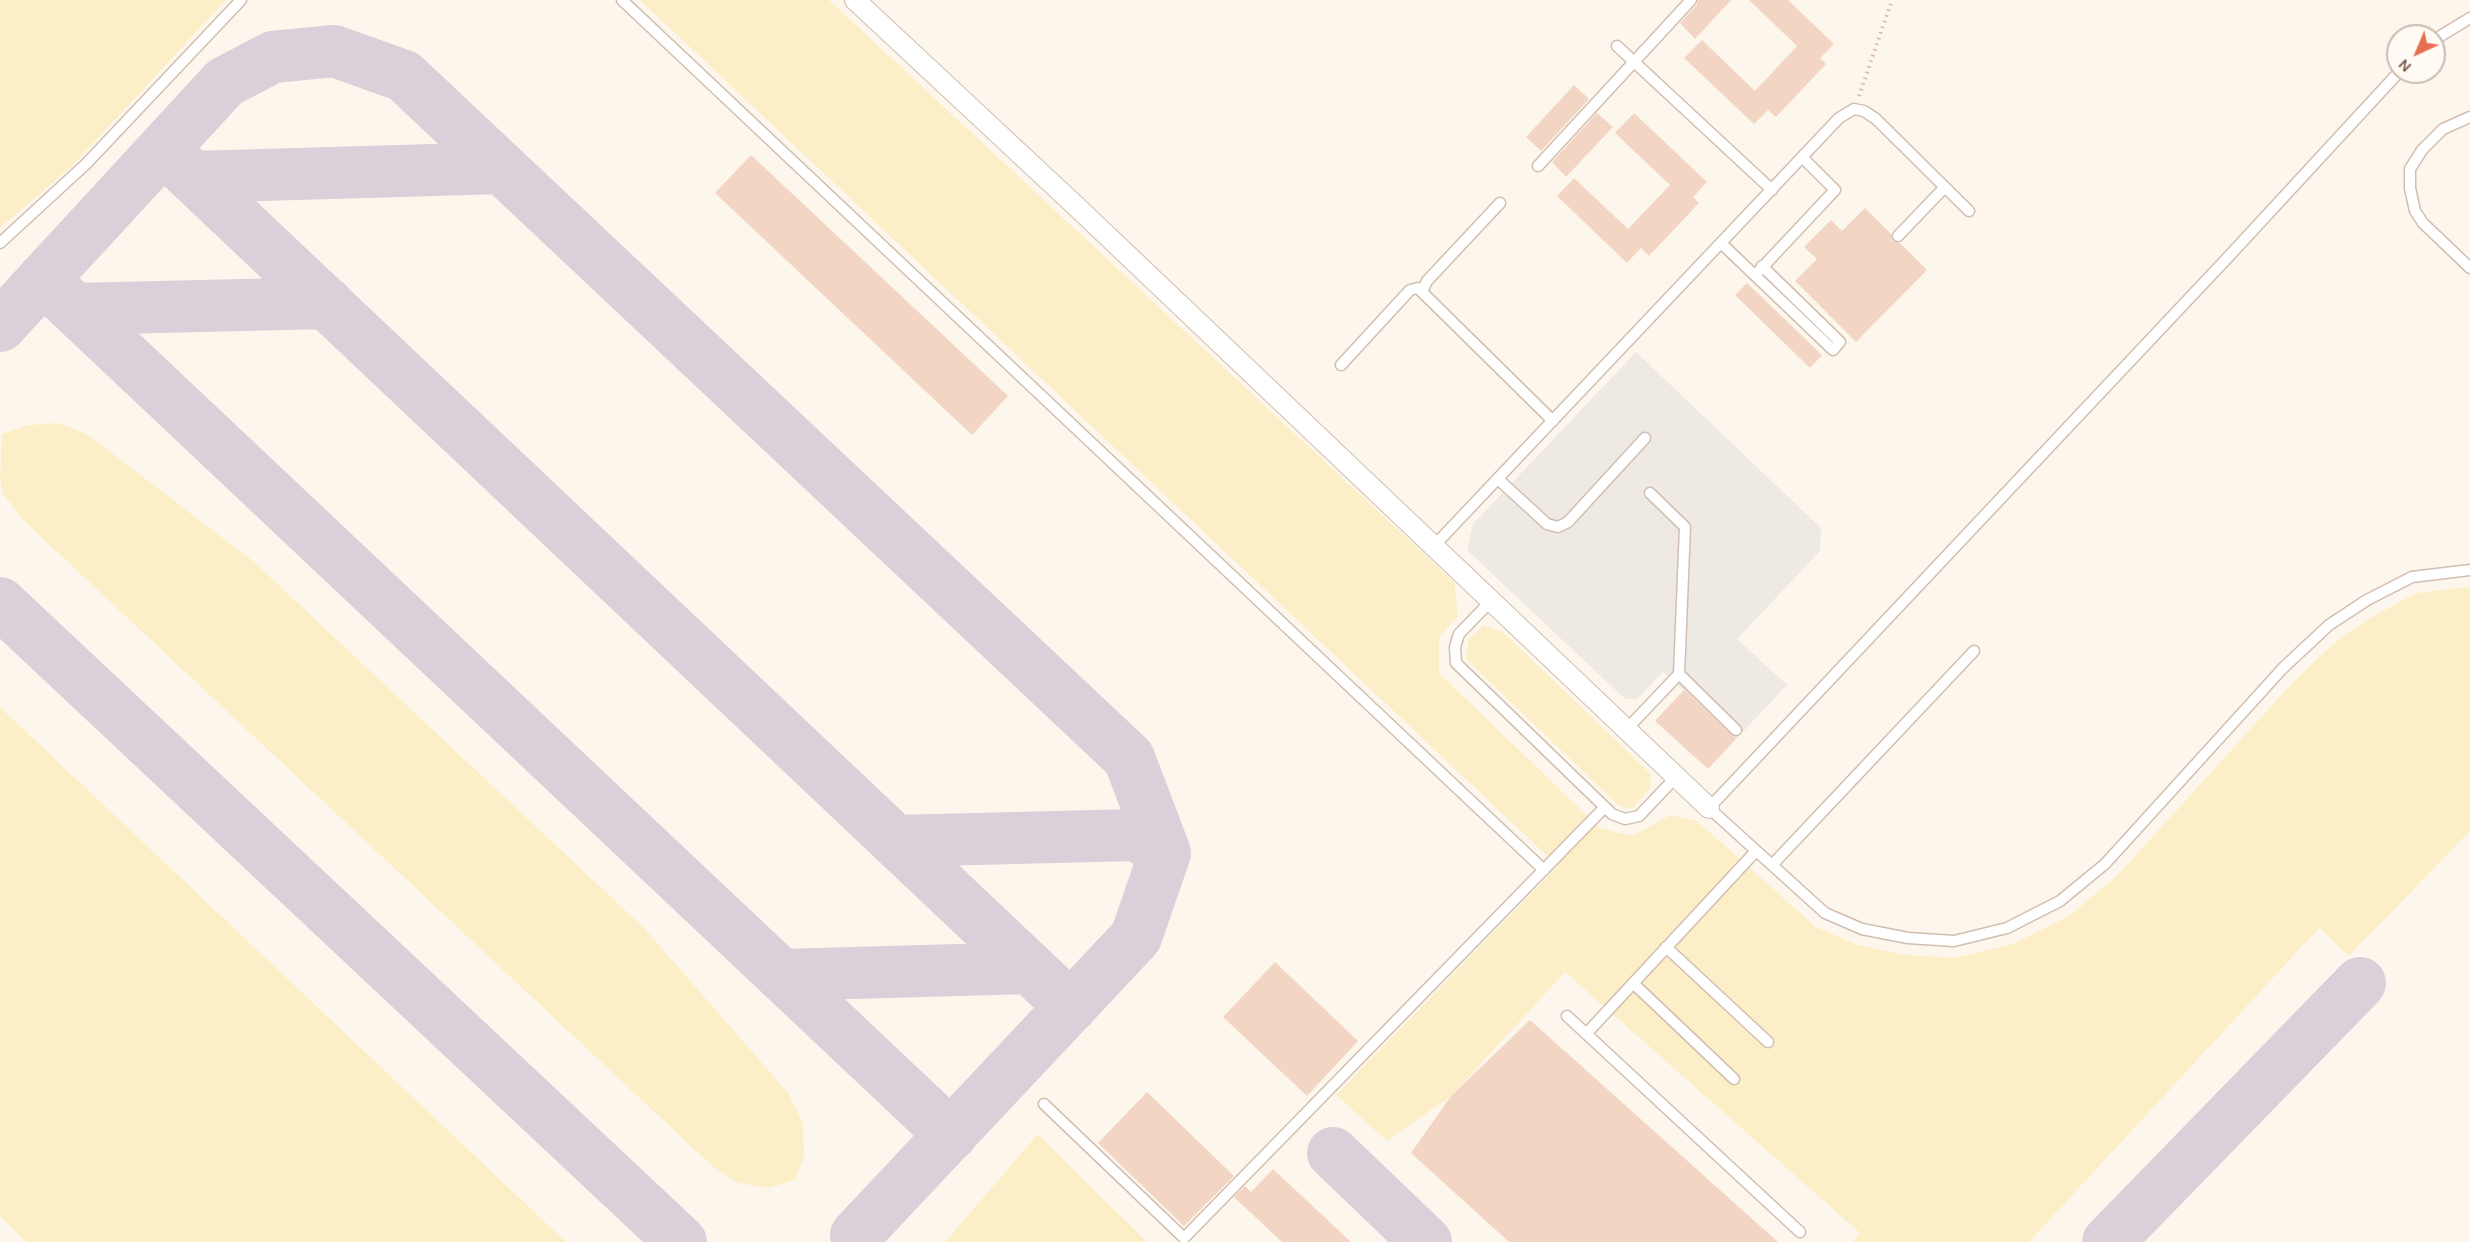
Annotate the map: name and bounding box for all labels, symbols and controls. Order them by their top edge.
north arrow [2386,24,2446,84]
text: N [2394,55,2415,77]

